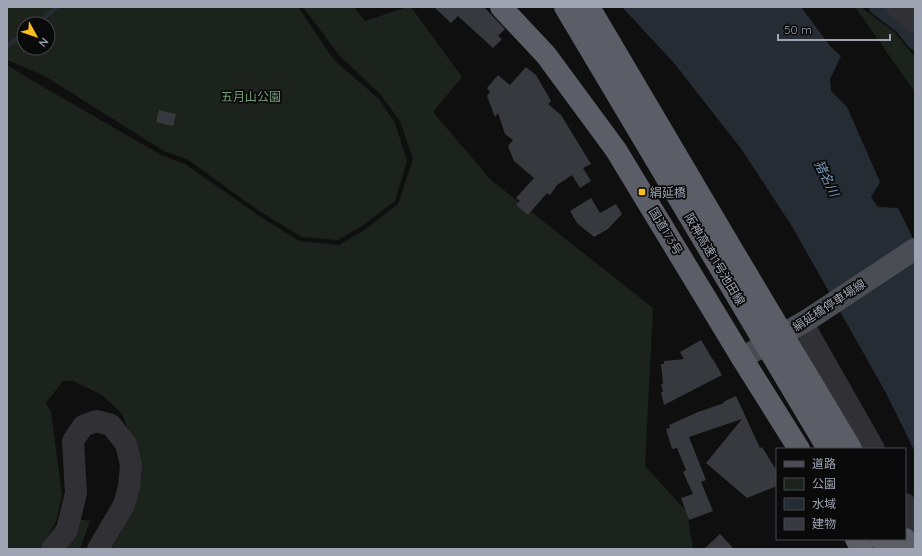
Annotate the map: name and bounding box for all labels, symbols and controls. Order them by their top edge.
north arrow [16,16,56,56]
scale bar [778,16,890,42]
text: 50 m [784,22,812,37]
text: N [36,35,52,50]
park label: 五月山公園 [221,89,281,104]
water label: 猪名川 [811,157,844,201]
place label: 絹延橋 [650,185,686,200]
marker: 絹延橋 [637,187,647,197]
street label: 国道173号 [646,204,686,258]
street label: 阪神高速11号池田線 [682,210,748,308]
street label: 絹延橋停車場線 [790,276,868,334]
legend [776,448,906,540]
text: 道路 [812,456,836,471]
text: 公園 [812,476,836,491]
text: 水域 [812,496,836,511]
text: 建物 [812,516,836,531]

